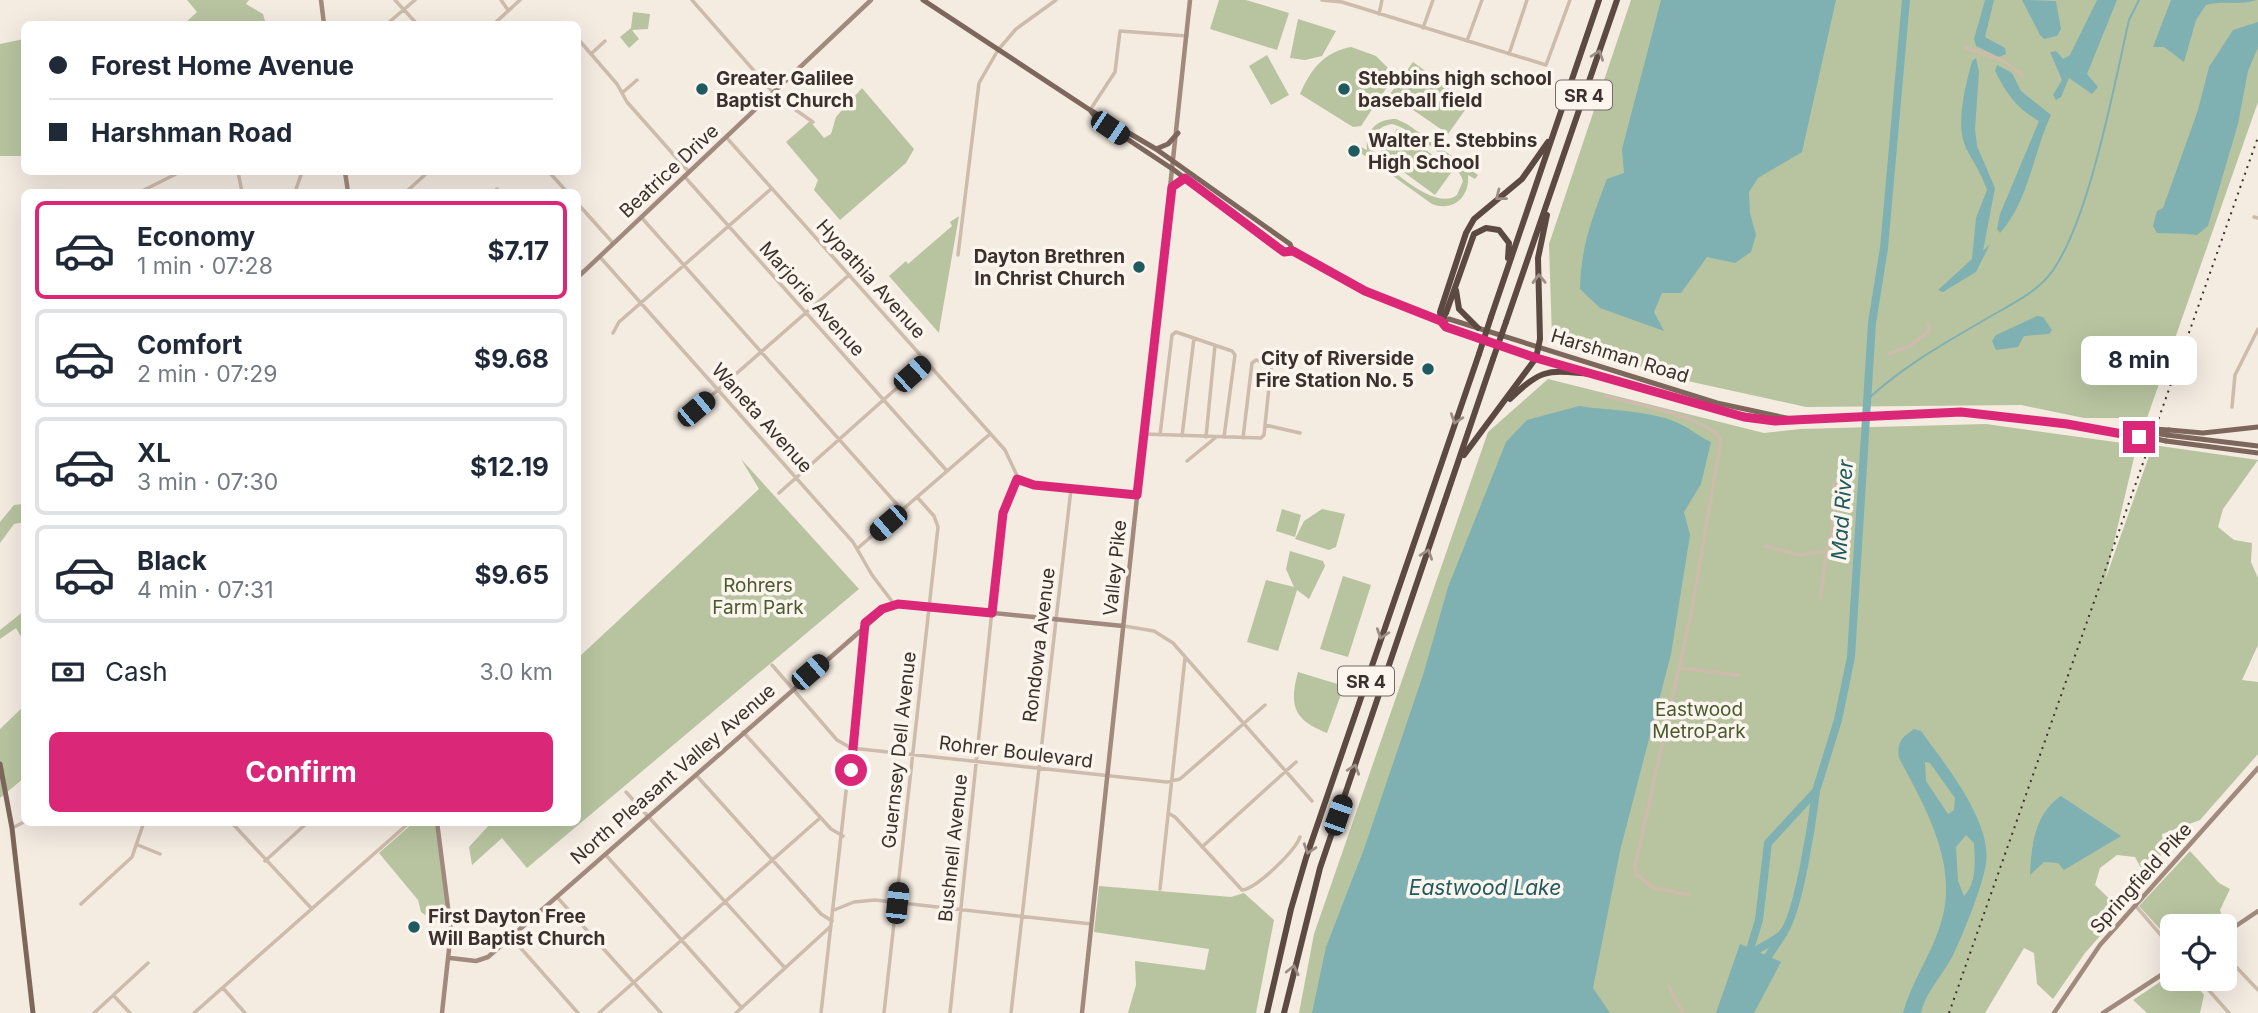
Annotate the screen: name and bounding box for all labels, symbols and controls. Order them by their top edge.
text: Forest Home Avenue [91,50,354,81]
one-way arrow [1590,50,1604,62]
place label: Greater Galilee Baptist Church [716,67,854,112]
place label: Stebbins high school baseball field [1358,67,1552,112]
road number: SR 4 [1556,80,1612,110]
marker: Greater Galilee Baptist Church [694,81,710,97]
marker: Stebbins high school baseball field [1336,81,1352,97]
car [1087,108,1134,148]
text: Harshman Road [91,117,292,148]
street label: Beatrice Drive [615,119,723,223]
place label: Walter E. Stebbins High School [1368,129,1537,174]
marker: Walter E. Stebbins High School [1346,143,1362,159]
one-way arrow [1496,188,1508,201]
street label: Hypathia Avenue [812,215,930,343]
icon: car [53,219,116,282]
text: Economy [137,221,255,252]
text: $7.17 [487,235,549,266]
street label: Marjorie Avenue [754,237,870,361]
place label: Dayton Brethren In Christ Church [974,245,1125,290]
text: 1 min · 07:28 [137,252,273,280]
marker: Dayton Brethren In Christ Church [1131,259,1147,275]
one-way arrow [1531,274,1546,285]
street label: Harshman Road [1548,324,1692,388]
icon: car [53,327,116,390]
text: Comfort [137,329,242,360]
callout: 8 min [2081,336,2197,384]
text: $9.68 [474,343,549,374]
text: 8 min [2108,346,2170,374]
place label: City of Riverside Fire Station No. 5 [1255,347,1414,392]
car [890,352,935,396]
street label: Waneta Avenue [707,358,817,478]
text: 2 min · 07:29 [137,360,278,388]
marker: City of Riverside Fire Station No. 5 [1420,361,1436,377]
car [674,387,719,431]
one-way arrow [1450,412,1464,424]
route end [2123,421,2155,453]
icon: car [53,435,116,498]
text: XL [137,437,171,468]
text: $12.19 [470,451,549,482]
water label: Mad River [1826,458,1858,561]
text: 3 min · 07:30 [137,468,278,496]
car [866,501,911,545]
street label: Valley Pike [1099,519,1131,617]
icon: car [53,543,116,606]
text: Black [137,545,207,576]
one-way arrow [1419,549,1434,561]
text: $9.65 [474,559,549,590]
street label: Rondowa Avenue [1018,566,1060,724]
park label: Rohrers Farm Park [712,574,804,619]
text: 4 min · 07:31 [137,576,274,604]
one-way arrow [1376,627,1390,639]
car [788,650,833,694]
street label: Guernsey Dell Avenue [877,650,921,850]
icon: cash [49,653,87,691]
text: Cash [105,656,168,687]
text: 3.0 km [480,658,553,686]
road number: SR 4 [1338,666,1394,696]
street label: North Pleasant Valley Avenue [566,679,780,869]
park label: Eastwood MetroPark [1652,698,1746,743]
street label: Rohrer Boulevard [938,731,1094,773]
button: Confirm [49,732,553,812]
route start [835,754,867,786]
one-way arrow [1346,764,1360,776]
street label: Bushnell Avenue [934,773,972,923]
car [1322,792,1355,838]
street label: Springfield Pike [2085,818,2197,938]
one-way arrow [1303,843,1317,855]
water label: Eastwood Lake [1409,875,1561,900]
car [885,881,910,925]
place label: First Dayton Free Will Baptist Church [428,905,605,950]
map controls [2160,914,2237,991]
button: locate [2160,914,2237,991]
marker: First Dayton Free Will Baptist Church [406,919,422,935]
one-way arrow [1285,964,1299,976]

